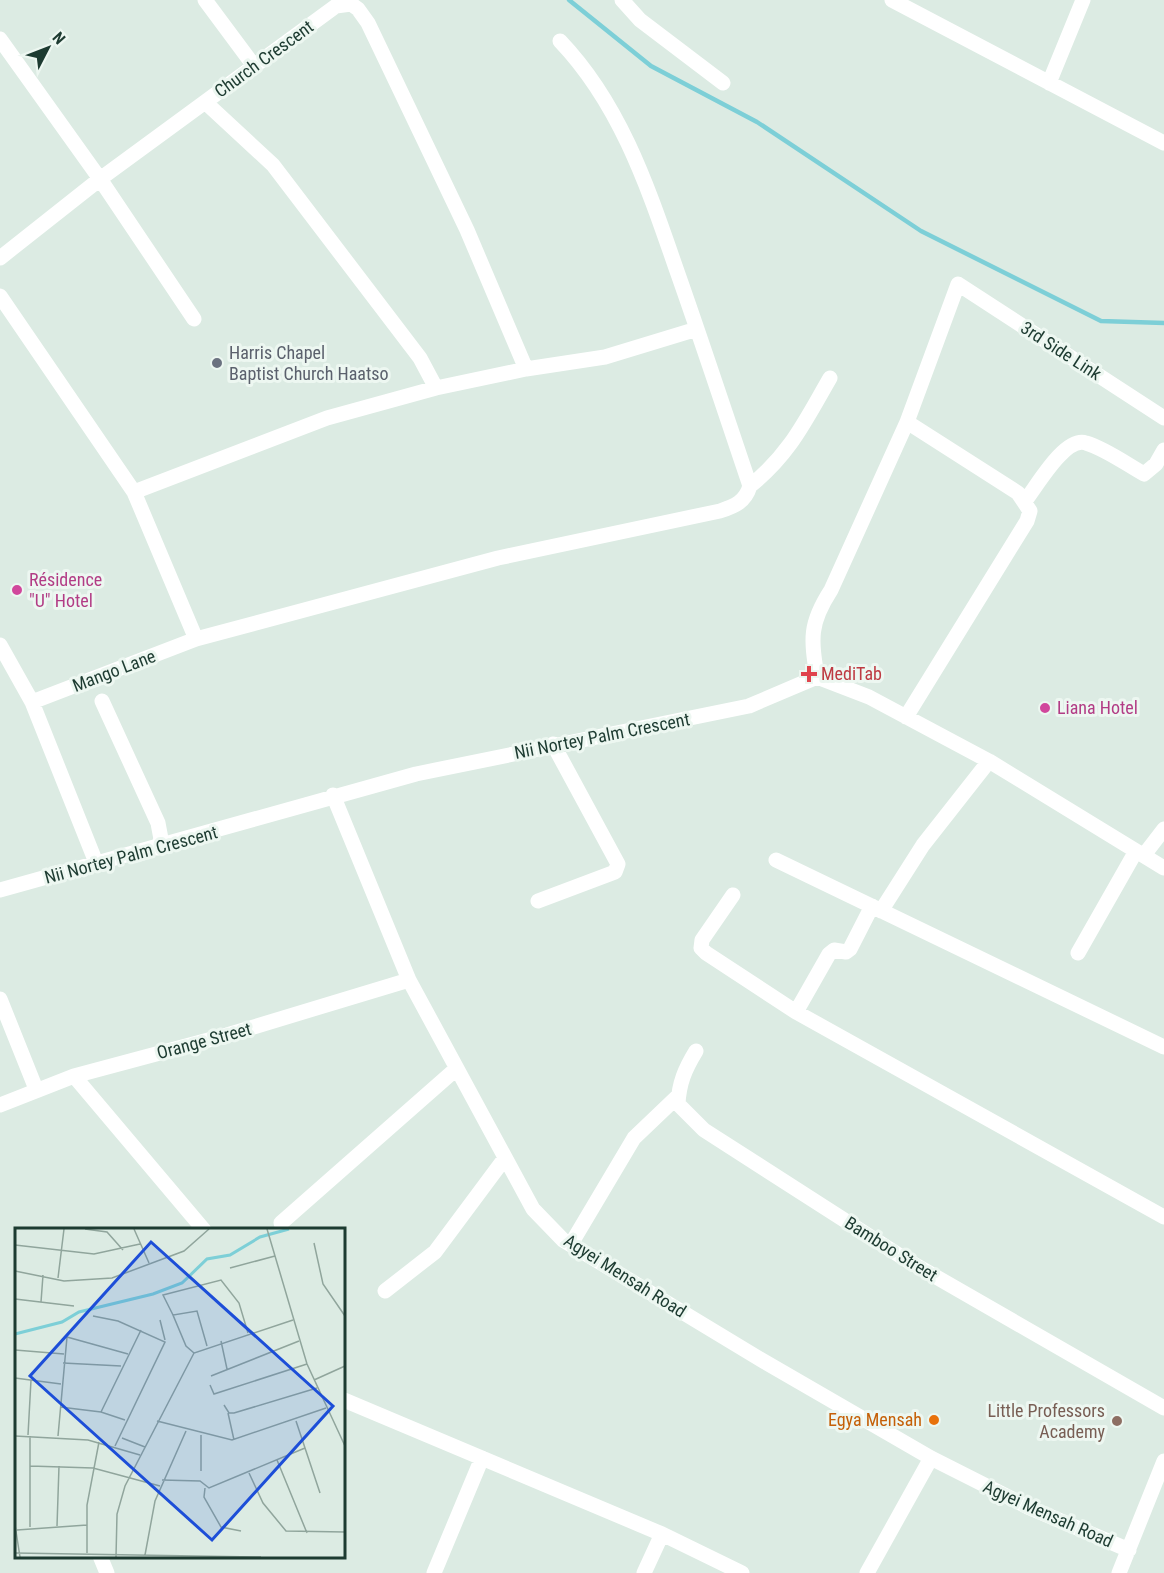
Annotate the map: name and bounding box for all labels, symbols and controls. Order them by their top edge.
street label: Church Crescent [210,16,317,101]
north arrow [18,18,78,78]
text: N [48,28,69,48]
street label: 3rd Side Link [1017,317,1105,384]
place label: Harris Chapel Baptist Church Haatso [229,342,388,384]
marker: Harris Chapel Baptist Church Haatso [210,356,224,370]
place label: Résidence "U" Hotel [29,569,102,611]
marker: Résidence "U" Hotel [10,583,24,597]
street label: Mango Lane [69,645,158,696]
place label: MediTab [821,663,882,684]
marker: MediTab [802,667,816,681]
place label: Liana Hotel [1057,697,1138,718]
marker: Liana Hotel [1038,701,1052,715]
street label: Nii Nortey Palm Crescent [512,708,691,763]
street label: Nii Nortey Palm Crescent [42,821,220,888]
street label: Orange Street [154,1018,253,1063]
street label: Bamboo Street [841,1212,941,1285]
inset map [15,1228,345,1558]
street label: Agyei Mensah Road [560,1230,690,1322]
place label: Little Professors Academy [988,1400,1106,1442]
place label: Egya Mensah [828,1409,922,1430]
marker: Egya Mensah [927,1413,941,1427]
marker: Little Professors Academy [1110,1414,1124,1428]
street label: Agyei Mensah Road [980,1476,1116,1552]

